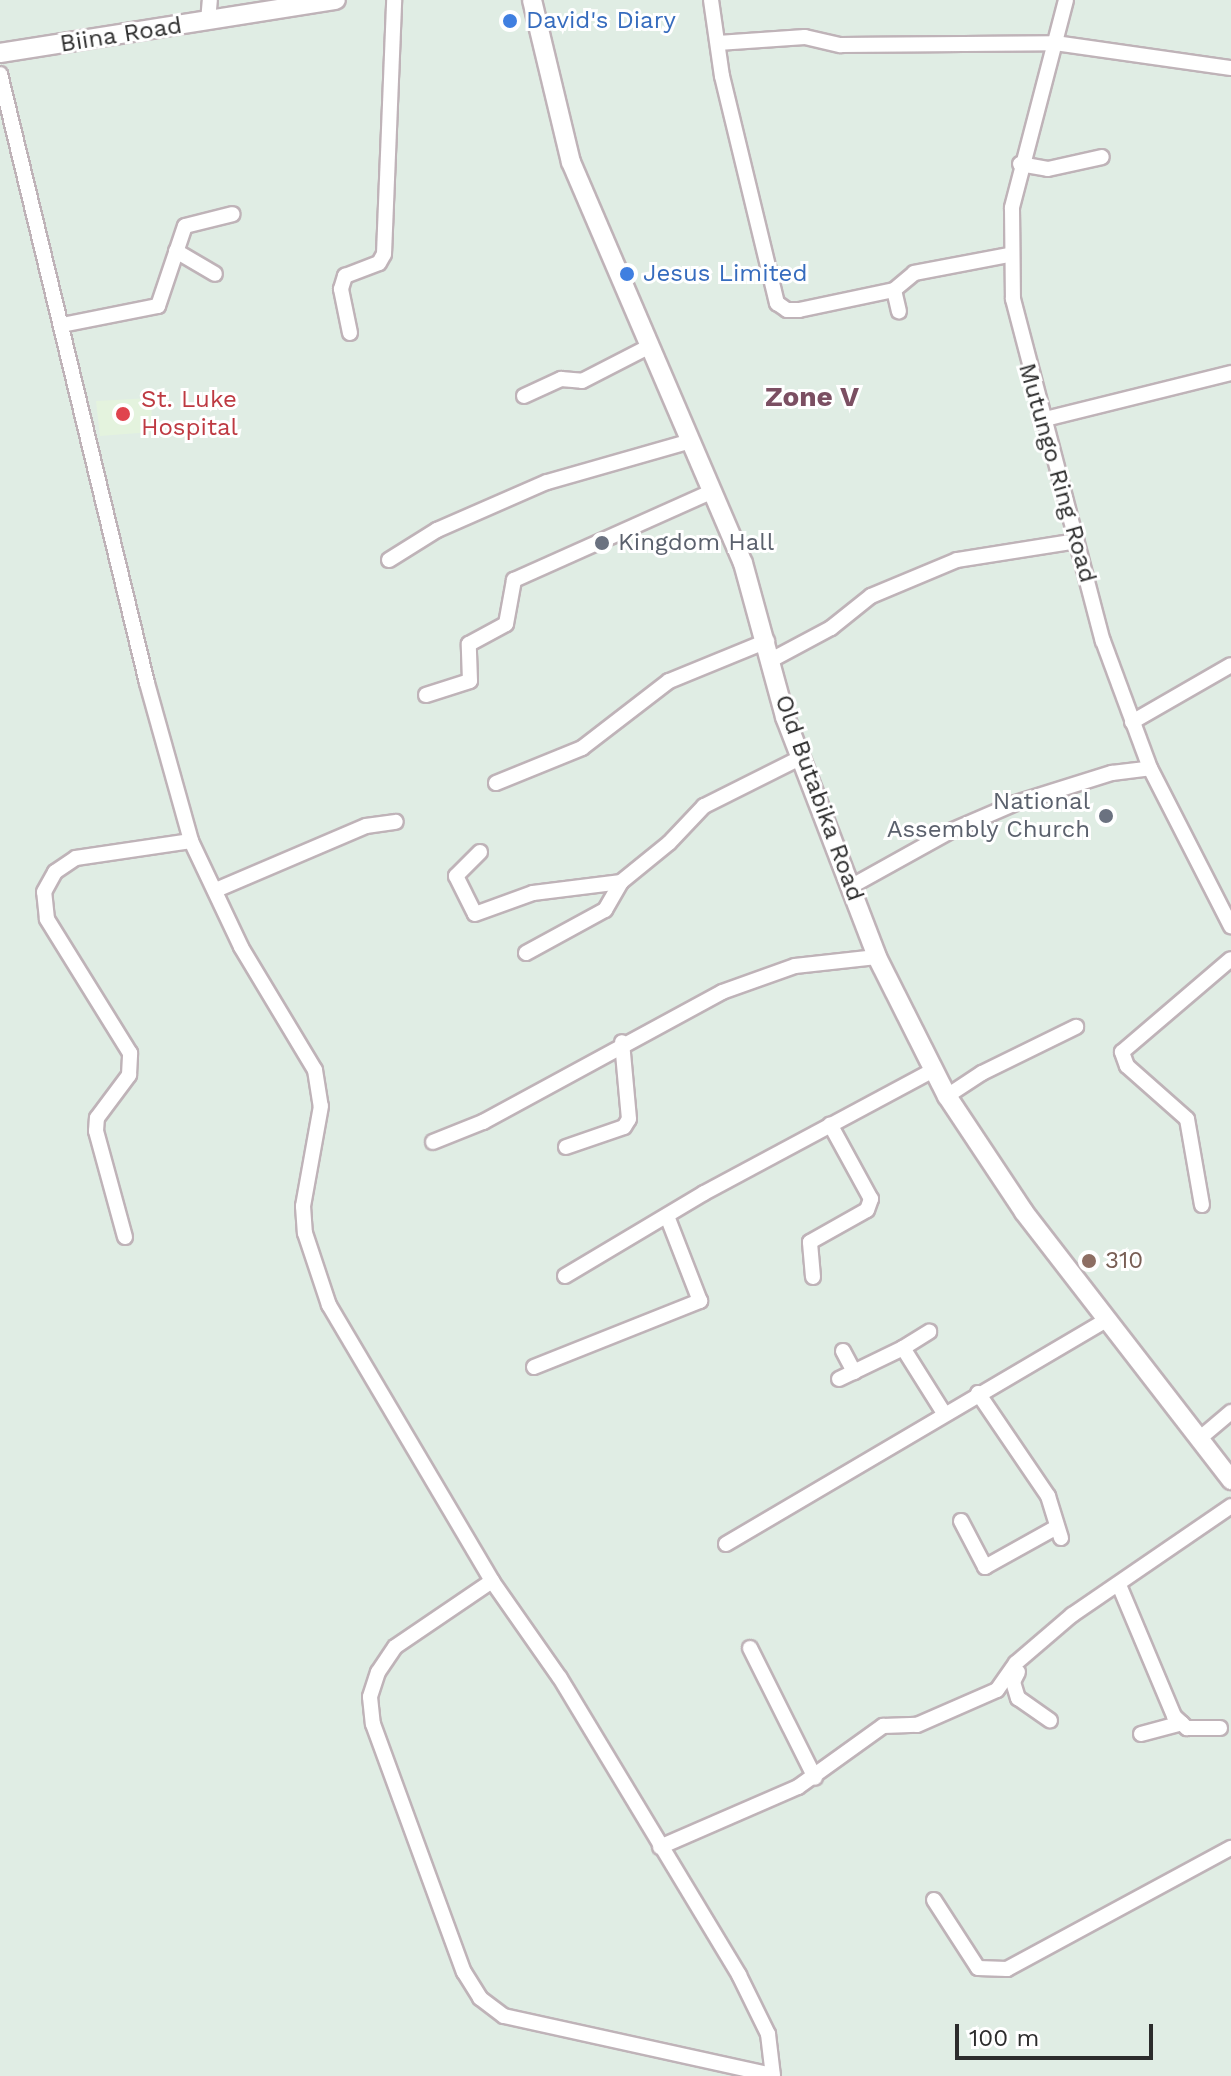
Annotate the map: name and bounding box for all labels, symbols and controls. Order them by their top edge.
place label: David's Diary [526,7,676,35]
street label: Biina Road [58,11,184,59]
marker: David's Diary [501,12,519,30]
place label: Jesus Limited [643,260,807,288]
marker: Jesus Limited [618,265,636,283]
street label: Mutungo Ring Road [1012,360,1102,586]
district label: Zone V [765,380,859,414]
place label: St. Luke Hospital [141,386,238,442]
marker: St. Luke Hospital [112,403,134,425]
place label: Kingdom Hall [618,529,774,557]
marker: Kingdom Hall [593,534,611,552]
street label: Old Butabika Road [768,691,870,905]
place label: National Assembly Church [886,788,1090,844]
marker: National Assembly Church [1097,807,1115,825]
place label: 310 [1105,1247,1143,1275]
marker: 310 [1080,1252,1098,1270]
scale bar [959,2008,1157,2058]
text: 100 m [969,2024,1039,2052]

